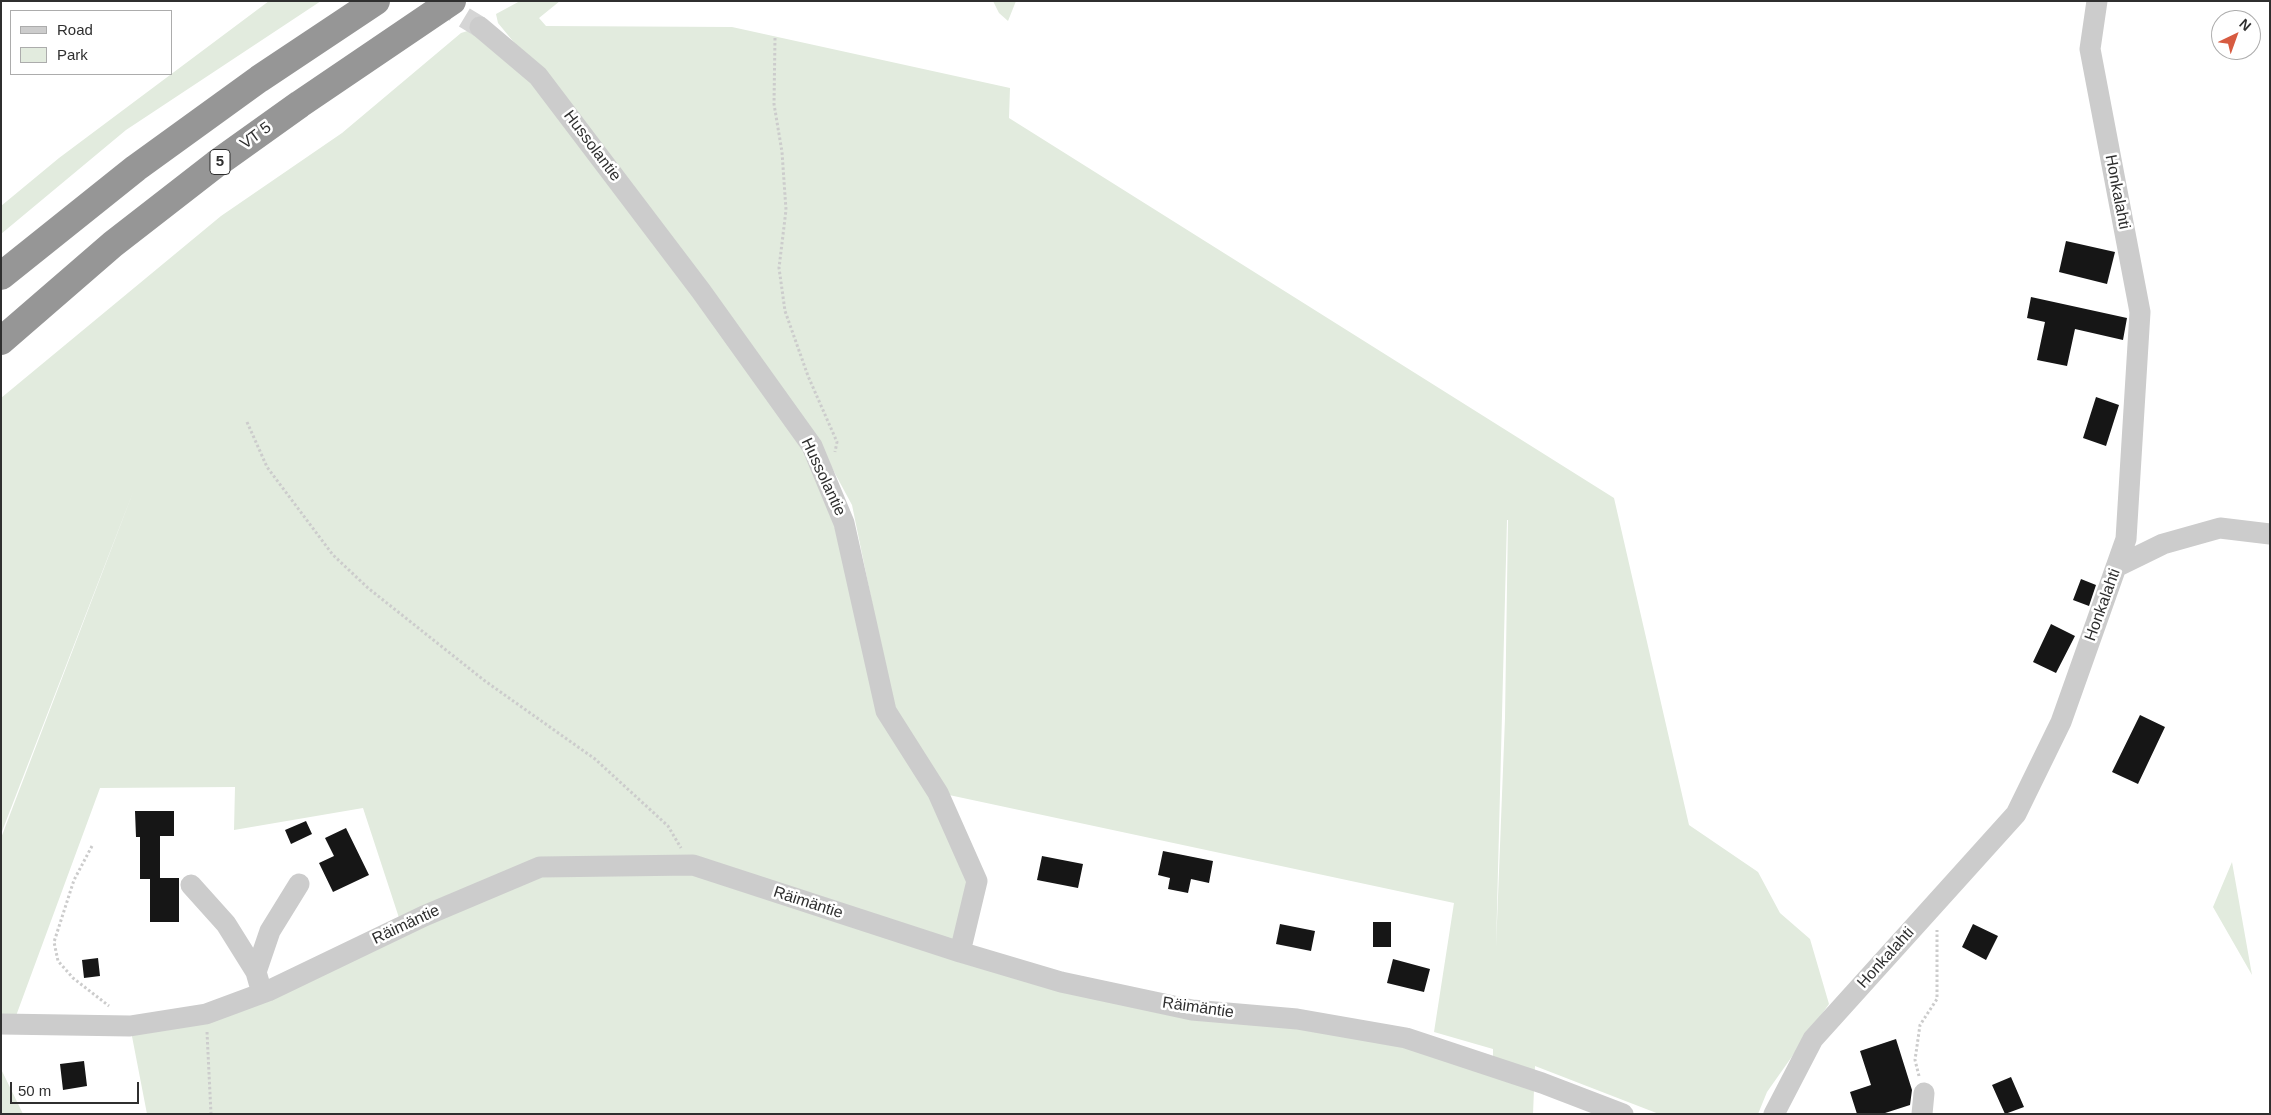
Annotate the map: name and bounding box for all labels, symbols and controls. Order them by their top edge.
legend [10,10,172,75]
north arrow [2211,10,2261,60]
text: N [2236,15,2254,34]
text: Road [57,21,93,38]
text: Park [57,46,88,63]
street label: Hussolantie [559,107,625,185]
street label: VT 5 [237,118,275,154]
road number: 5 [210,150,230,174]
street label: Honkalahti [2100,153,2134,231]
street label: Hussolantie [797,435,849,519]
street label: Honkalahti [2081,566,2125,644]
street label: Räimäntie [771,883,845,923]
street label: Räimäntie [369,901,443,949]
street label: Honkalahti [1854,923,1918,993]
street label: Räimäntie [1161,993,1235,1023]
scale bar [12,1072,141,1104]
text: 50 m [18,1082,51,1099]

